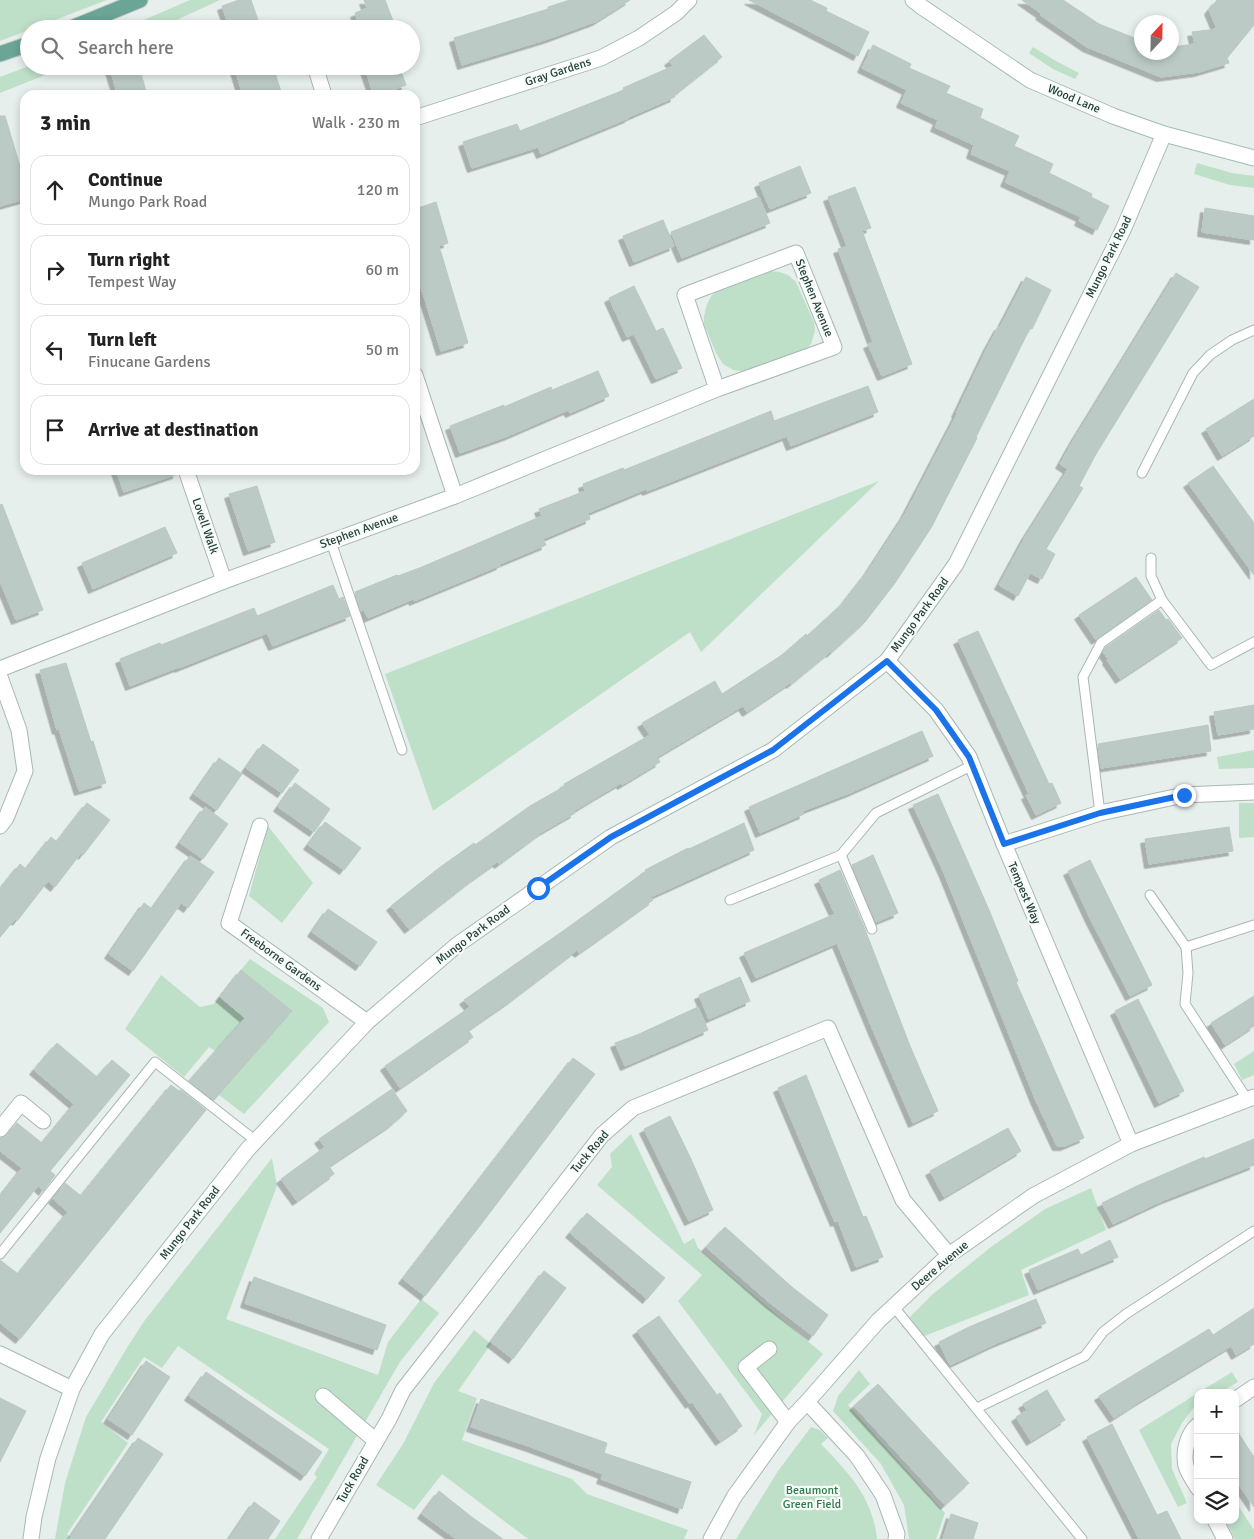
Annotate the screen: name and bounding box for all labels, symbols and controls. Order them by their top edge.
north arrow [1134,15,1179,60]
search box [20,20,420,75]
icon: search [38,34,66,62]
text: Search here [78,36,174,60]
street label: Gray Gardens [523,54,593,90]
street label: Wood Lane [1045,81,1103,117]
text: 3 min [40,110,91,136]
text: Walk · 230 m [312,113,400,133]
text: Continue [88,168,163,192]
icon: ahead [41,176,69,204]
text: 120 m [357,180,399,200]
text: Mungo Park Road [88,192,207,212]
street label: Mungo Park Road [1083,214,1135,300]
text: Turn right [88,248,170,272]
icon: right [41,256,69,284]
street label: Stephen Avenue [792,257,836,339]
text: 60 m [365,260,399,280]
text: Tempest Way [88,272,176,292]
text: Turn left [88,328,157,352]
icon: left [41,336,69,364]
text: 50 m [365,340,399,360]
text: Finucane Gardens [88,352,210,372]
icon: arrive [41,416,69,444]
text: Arrive at destination [88,418,259,442]
street label: Lovell Walk [188,496,222,556]
street label: Stephen Avenue [318,510,400,552]
street label: Mungo Park Road [888,574,952,656]
route end [1173,784,1196,807]
street label: Tempest Way [1004,860,1044,927]
route start [527,877,550,900]
street label: Mungo Park Road [433,902,513,968]
street label: Freeborne Gardens [237,926,325,994]
street label: Tuck Road [568,1127,612,1177]
street label: Mungo Park Road [157,1183,223,1263]
street label: Deere Avenue [908,1238,972,1294]
map controls [1194,1389,1239,1524]
button: + [1194,1389,1239,1434]
button: − [1194,1434,1239,1479]
street label: Tuck Road [334,1454,372,1506]
button: layers [1194,1479,1239,1524]
park label: Beaumont Green Field [783,1483,841,1512]

